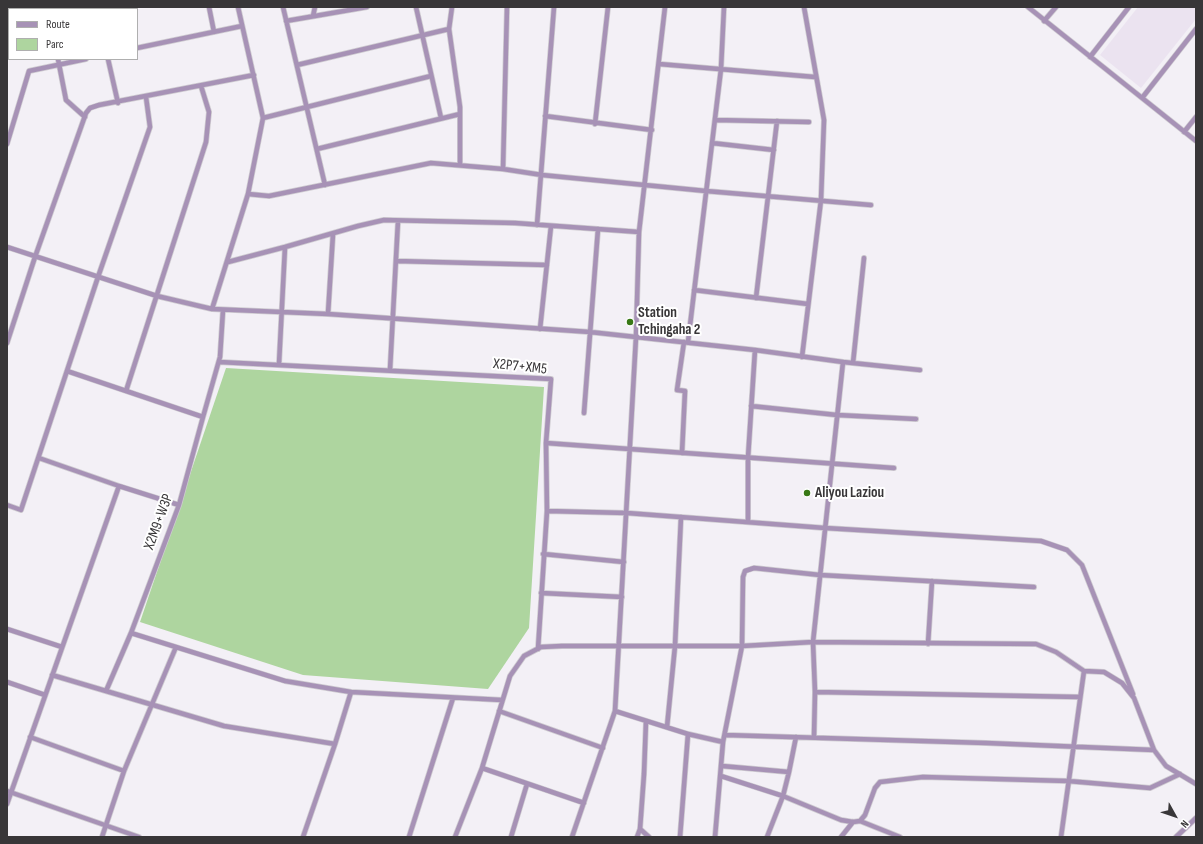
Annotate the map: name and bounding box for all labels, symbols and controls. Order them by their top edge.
legend [8,8,138,60]
text: Route [46,17,70,32]
text: Parc [46,37,64,52]
place label: Station Tchingaha 2 [638,304,700,339]
marker: Station Tchingaha 2 [625,317,635,327]
street label: X2P7+XM5 [492,355,548,379]
place label: Aliyou Laziou [815,484,884,502]
marker: Aliyou Laziou [802,488,812,498]
street label: X2M9+W3P [141,492,177,552]
north arrow [1155,796,1195,836]
text: N [1178,818,1191,830]

